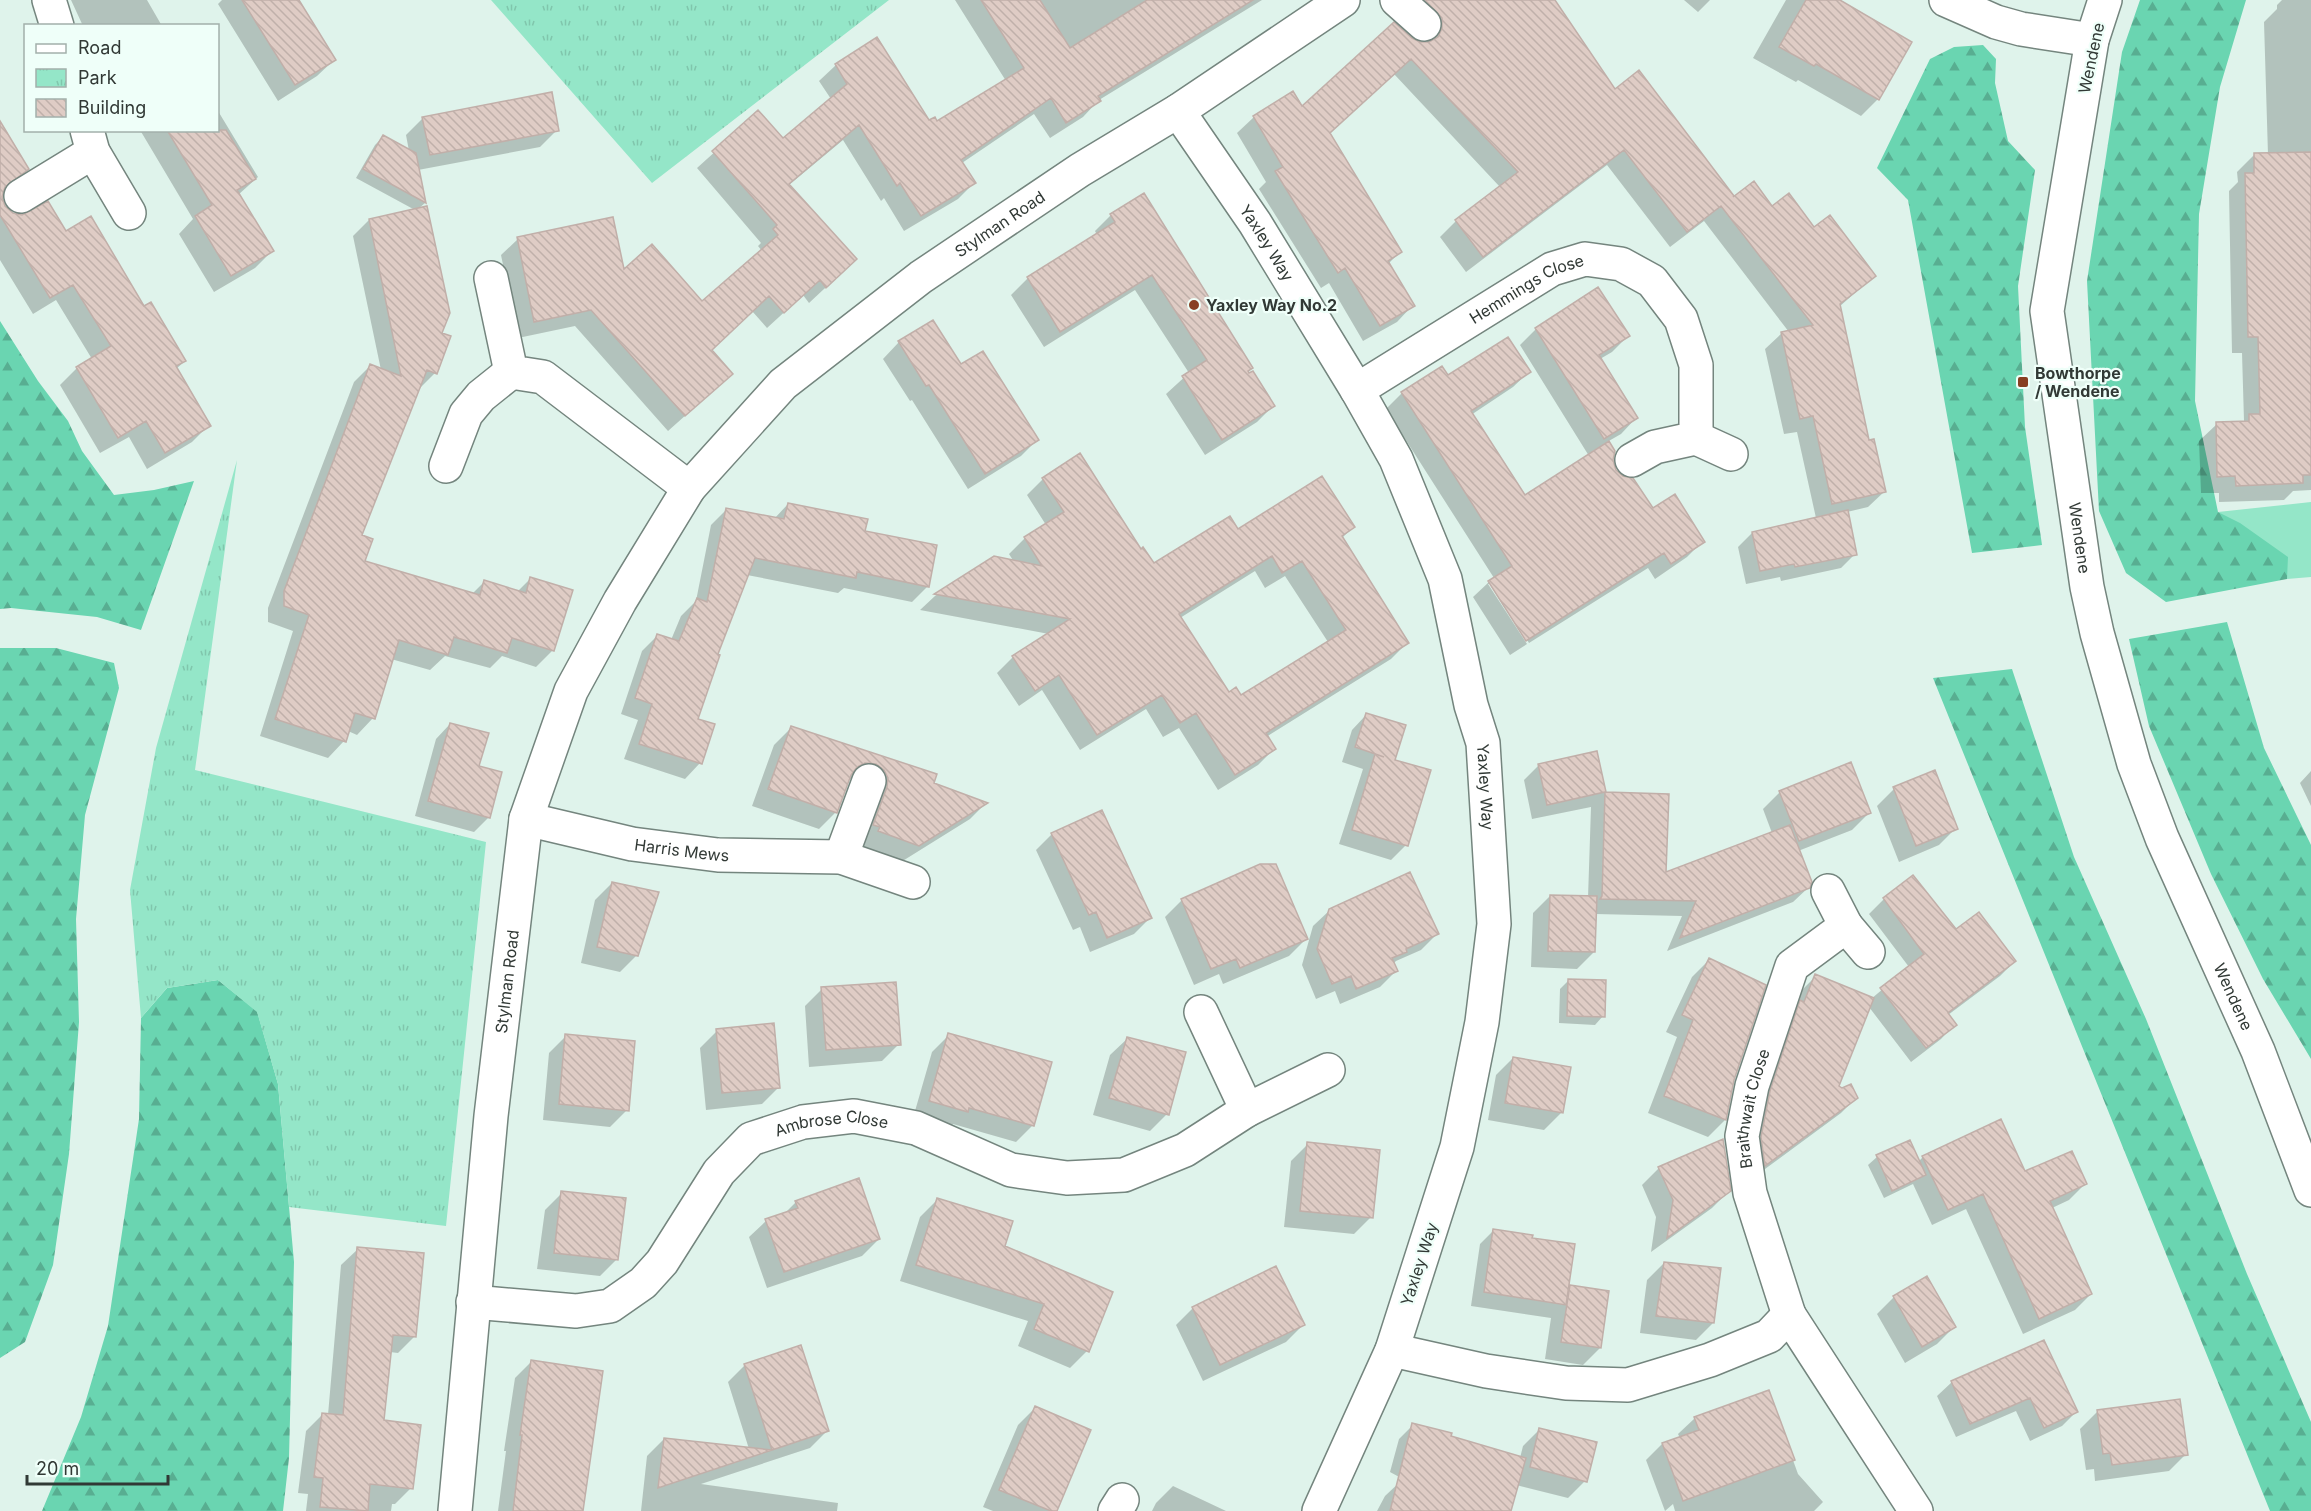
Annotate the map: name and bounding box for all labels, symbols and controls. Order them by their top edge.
street label: Wendene [2074,21,2108,95]
legend [24,24,219,132]
text: Road [78,37,121,58]
text: Park [78,67,117,88]
text: Building [78,97,146,118]
street label: Stylman Road [951,187,1049,261]
street label: Yaxley Way [1235,201,1298,285]
street label: Hemmings Close [1465,250,1586,328]
place label: Yaxley Way No.2 [1206,295,1337,315]
marker: Yaxley Way No.2 [1187,298,1201,312]
place label: Bowthorpe / Wendene [2035,363,2121,401]
marker: Bowthorpe / Wendene [2016,375,2030,389]
street label: Wendene [2065,501,2095,575]
street label: Yaxley Way [1473,743,1498,831]
street label: Harris Mews [633,834,729,865]
street label: Stylman Road [491,929,523,1035]
street label: Wendene [2210,960,2257,1033]
street label: Braithwait Close [1732,1046,1774,1170]
street label: Ambrose Close [772,1106,890,1141]
street label: Yaxley Way [1396,1220,1442,1308]
scale bar [27,1448,168,1486]
text: 20 m [36,1458,79,1479]

